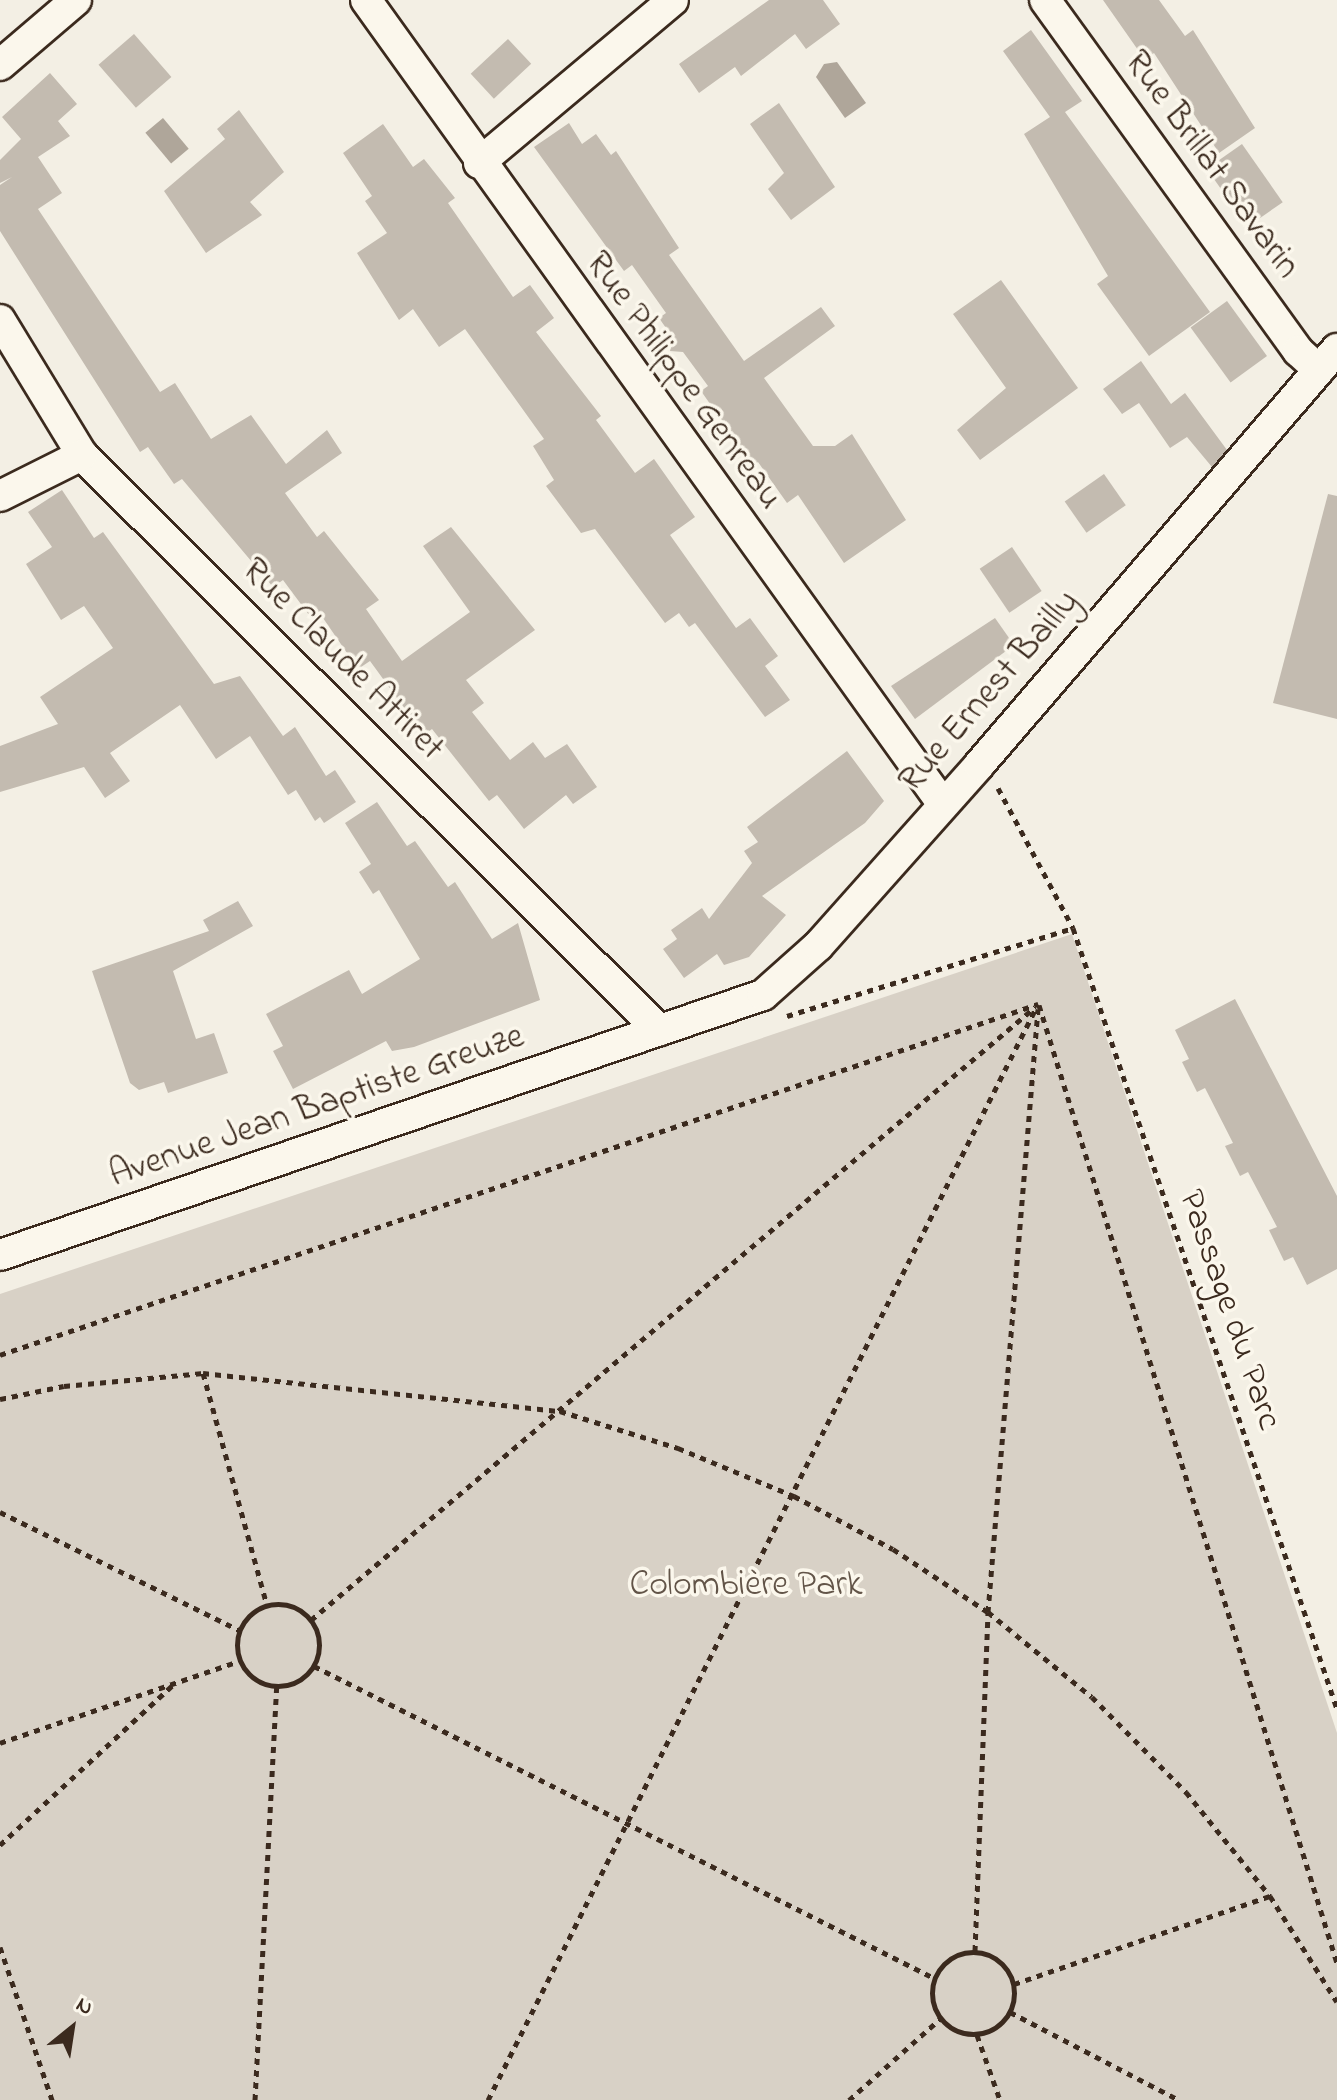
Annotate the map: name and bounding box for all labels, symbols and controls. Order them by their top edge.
street label: Rue Brillat Savarin [1114,43,1308,287]
street label: Rue Philippe Genreau [575,244,791,518]
street label: Rue Claude Attiret [232,550,452,770]
street label: Rue Ernest Bailly [890,582,1090,802]
street label: Avenue Jean Baptiste Greuze [104,1016,530,1198]
street label: Passage du Parc [1168,1185,1290,1435]
park label: Colombière Park [629,1564,863,1608]
north arrow [32,1988,112,2068]
text: N [70,1990,98,2025]

